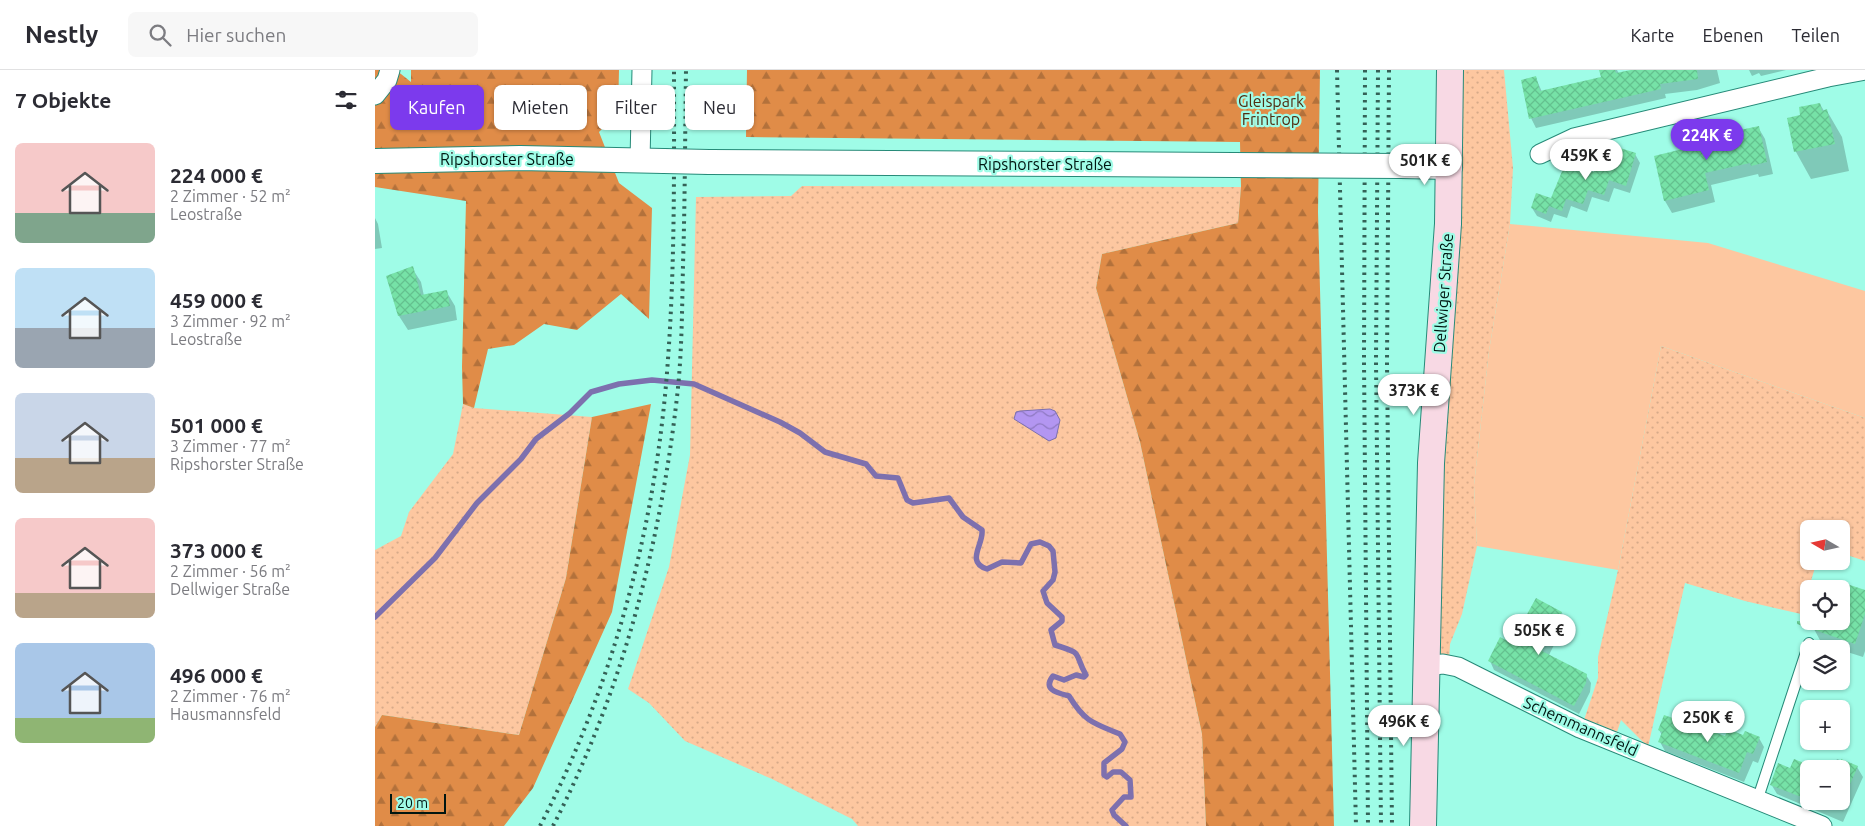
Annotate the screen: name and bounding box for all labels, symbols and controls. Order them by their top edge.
search box [128,12,478,57]
text: Nestly [25,21,98,48]
icon: search [146,21,174,49]
text: Hier suchen [186,24,286,46]
text: Karte [1631,25,1675,45]
text: Ebenen [1703,25,1764,45]
text: Teilen [1792,25,1840,45]
chip: Kaufen [390,85,484,130]
chip: Mieten [494,85,587,130]
chip: Filter [597,85,675,130]
chip: Neu [685,85,754,130]
icon: filters [332,86,360,114]
text: 7 Objekte [15,88,111,112]
park label: Gleispark Frintrop [1238,92,1304,128]
pin: 224K € [1666,118,1748,161]
text: 224K € [1682,126,1732,144]
pin: 459K € [1545,138,1627,181]
pin: 501K € [1384,144,1466,186]
text: 459K € [1561,146,1611,164]
street label: Ripshorster Straße [440,150,574,168]
text: 501K € [1400,151,1450,169]
street label: Ripshorster Straße [978,155,1112,173]
icon: home [55,163,115,223]
text: 224 000 € [170,163,263,187]
text: 2 Zimmer · 52 m² [170,187,291,205]
text: Leostraße [170,205,242,223]
street label: Dellwiger Straße [1430,233,1456,353]
icon: home [55,288,115,348]
text: 459 000 € [170,288,263,312]
text: 3 Zimmer · 92 m² [170,312,291,330]
text: Leostraße [170,330,242,348]
pin: 373K € [1373,374,1455,416]
text: 373K € [1389,381,1439,399]
icon: home [55,413,115,473]
text: 501 000 € [170,413,263,437]
text: 3 Zimmer · 77 m² [170,437,291,455]
text: Ripshorster Straße [170,455,304,473]
north arrow [1800,520,1850,570]
map controls [1800,520,1850,810]
icon: home [55,538,115,598]
text: 373 000 € [170,538,263,562]
text: 2 Zimmer · 56 m² [170,562,291,580]
text: Dellwiger Straße [170,580,290,598]
button: locate [1800,580,1850,630]
pin: 505K € [1498,614,1580,656]
text: 505K € [1514,621,1564,639]
button: layers [1800,640,1850,690]
icon: home [55,663,115,723]
text: 496 000 € [170,663,263,687]
text: 2 Zimmer · 76 m² [170,687,291,705]
street label: Schemmannsfeld [1521,693,1641,759]
pin: 250K € [1667,700,1749,743]
button: + [1800,700,1850,750]
pin: 496K € [1363,704,1445,747]
text: Hausmannsfeld [170,705,281,723]
text: 250K € [1683,708,1733,726]
text: 496K € [1379,712,1429,730]
button: − [1800,760,1850,810]
scale bar [390,791,446,814]
text: 20 m [397,795,428,811]

